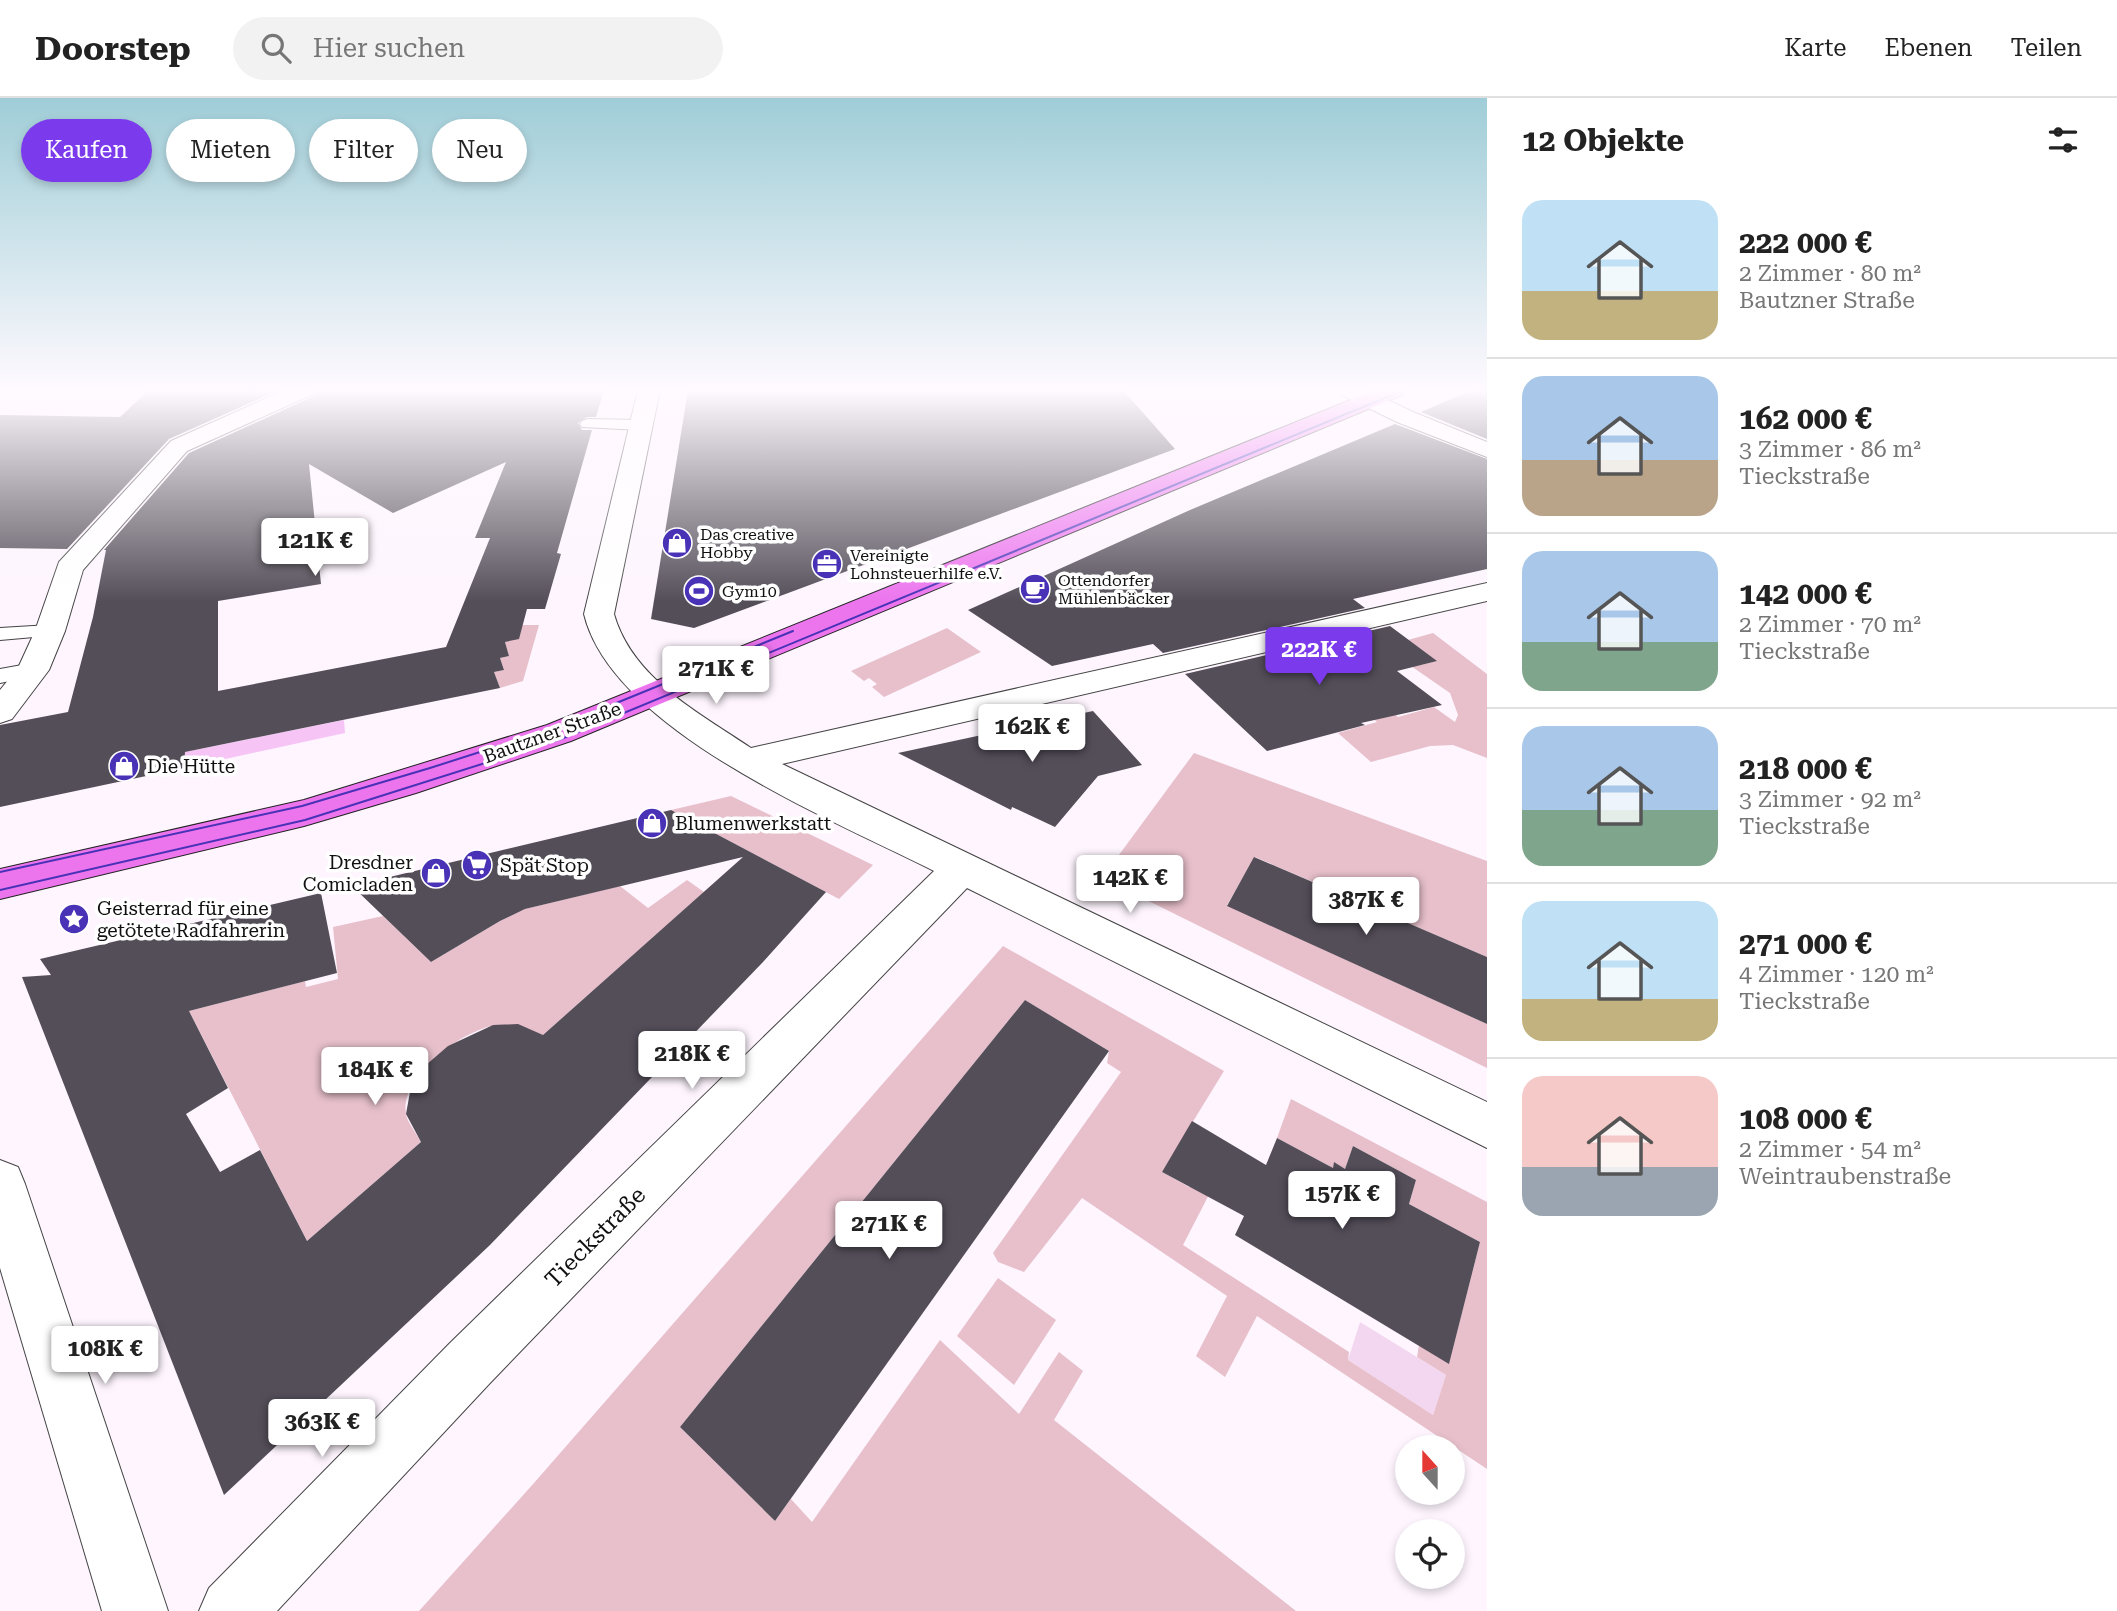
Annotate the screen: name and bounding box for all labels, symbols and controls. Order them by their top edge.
search box [233,17,723,80]
text: Doorstep [35,29,191,68]
icon: search [257,29,295,67]
text: Hier suchen [313,33,465,63]
text: Karte [1784,34,1846,62]
text: Ebenen [1884,34,1973,62]
text: Teilen [2011,34,2082,62]
chip: Kaufen [21,119,152,182]
chip: Mieten [166,119,295,182]
chip: Filter [309,119,418,182]
chip: Neu [432,119,527,182]
icon: filters [2044,121,2082,159]
text: 12 Objekte [1522,123,1684,158]
text: 222 000 € [1739,225,1872,260]
icon: home [1578,228,1662,312]
text: 2 Zimmer · 80 m² [1739,260,1921,287]
text: Bautzner Straße [1739,287,1915,314]
text: 162 000 € [1739,401,1872,436]
icon: home [1578,404,1662,488]
text: 3 Zimmer · 86 m² [1739,436,1921,463]
text: Tieckstraße [1739,463,1870,490]
pin: 121K € [258,518,372,578]
place label: Das creative Hobby [700,525,794,562]
shop icon: Das creative Hobby [660,526,694,560]
text: 121K € [277,527,353,554]
place label: Vereinigte Lohnsteuerhilfe e.V. [850,546,1002,583]
office icon: Vereinigte Lohnsteuerhilfe e.V. [810,547,844,581]
place label: Ottendorfer Mühlenbäcker [1058,571,1170,608]
cafe icon: Ottendorfer Mühlenbäcker [1018,572,1052,606]
sports icon: Gym10 [682,574,716,608]
text: 142 000 € [1739,576,1872,611]
icon: home [1578,579,1662,663]
place label: Gym10 [722,582,777,601]
text: 2 Zimmer · 70 m² [1739,611,1921,638]
pin: 222K € [1262,628,1376,687]
text: 222K € [1281,636,1357,663]
text: Tieckstraße [1739,638,1870,665]
pin: 271K € [659,646,773,706]
text: 271K € [678,655,754,682]
street label: Bautzner Straße [480,697,624,768]
pin: 162K € [975,704,1089,764]
text: 162K € [994,713,1070,740]
shop icon: Die Hütte [107,749,141,783]
text: 218 000 € [1739,751,1872,786]
icon: home [1578,754,1662,838]
place label: Die Hütte [147,755,235,778]
text: 3 Zimmer · 92 m² [1739,786,1921,813]
shop icon: Blumenwerkstatt [635,806,669,840]
place label: Blumenwerkstatt [675,812,831,835]
text: Tieckstraße [1739,813,1870,840]
supermarket icon: Spät Stop [460,848,494,882]
place label: Dresdner Comicladen [303,851,413,896]
place label: Spät Stop [500,854,589,877]
shop icon: Dresdner Comicladen [419,856,453,890]
pin: 142K € [1073,856,1187,915]
text: 142K € [1092,864,1168,891]
pin: 387K € [1309,878,1423,937]
text: 387K € [1328,886,1404,913]
place label: Geisterrad für eine getötete Radfahrerin [97,897,285,942]
place icon: Geisterrad für eine getötete Radfahrerin [57,902,91,936]
text: 271 000 € [1739,926,1872,961]
icon: home [1578,929,1662,1013]
text: 4 Zimmer · 120 m² [1739,961,1934,988]
text: Tieckstraße [1739,988,1870,1015]
pin: 218K € [635,1032,749,1091]
text: 218K € [654,1040,730,1067]
pin: 184K € [318,1048,432,1107]
text: 184K € [337,1056,413,1083]
text: 108 000 € [1739,1101,1872,1136]
icon: home [1578,1104,1662,1188]
text: 2 Zimmer · 54 m² [1739,1136,1921,1163]
text: Weintraubenstraße [1739,1163,1951,1190]
pin: 157K € [1285,1172,1399,1231]
text: 157K € [1304,1180,1380,1207]
street label: Tieckstraße [540,1182,651,1293]
pin: 271K € [832,1202,946,1261]
text: 271K € [851,1210,927,1237]
pin: 108K € [48,1326,162,1386]
text: 108K € [67,1335,143,1362]
pin: 363K € [265,1400,379,1459]
text: 363K € [284,1408,360,1435]
north arrow [1395,1435,1465,1505]
map controls [1395,1435,1465,1589]
button: locate [1395,1519,1465,1589]

